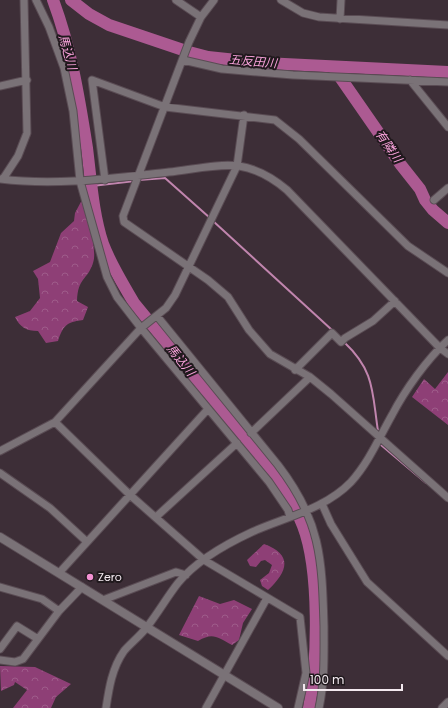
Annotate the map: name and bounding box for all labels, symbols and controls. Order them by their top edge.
water label: 馬込川 [55,32,82,74]
water label: 五反田川 [228,50,280,72]
water label: 有隣川 [372,126,407,167]
water label: 馬込川 [163,341,200,381]
place label: Zero [98,569,122,585]
marker: Zero [85,572,95,582]
scale bar [304,666,402,692]
text: 100 m [310,671,344,688]

